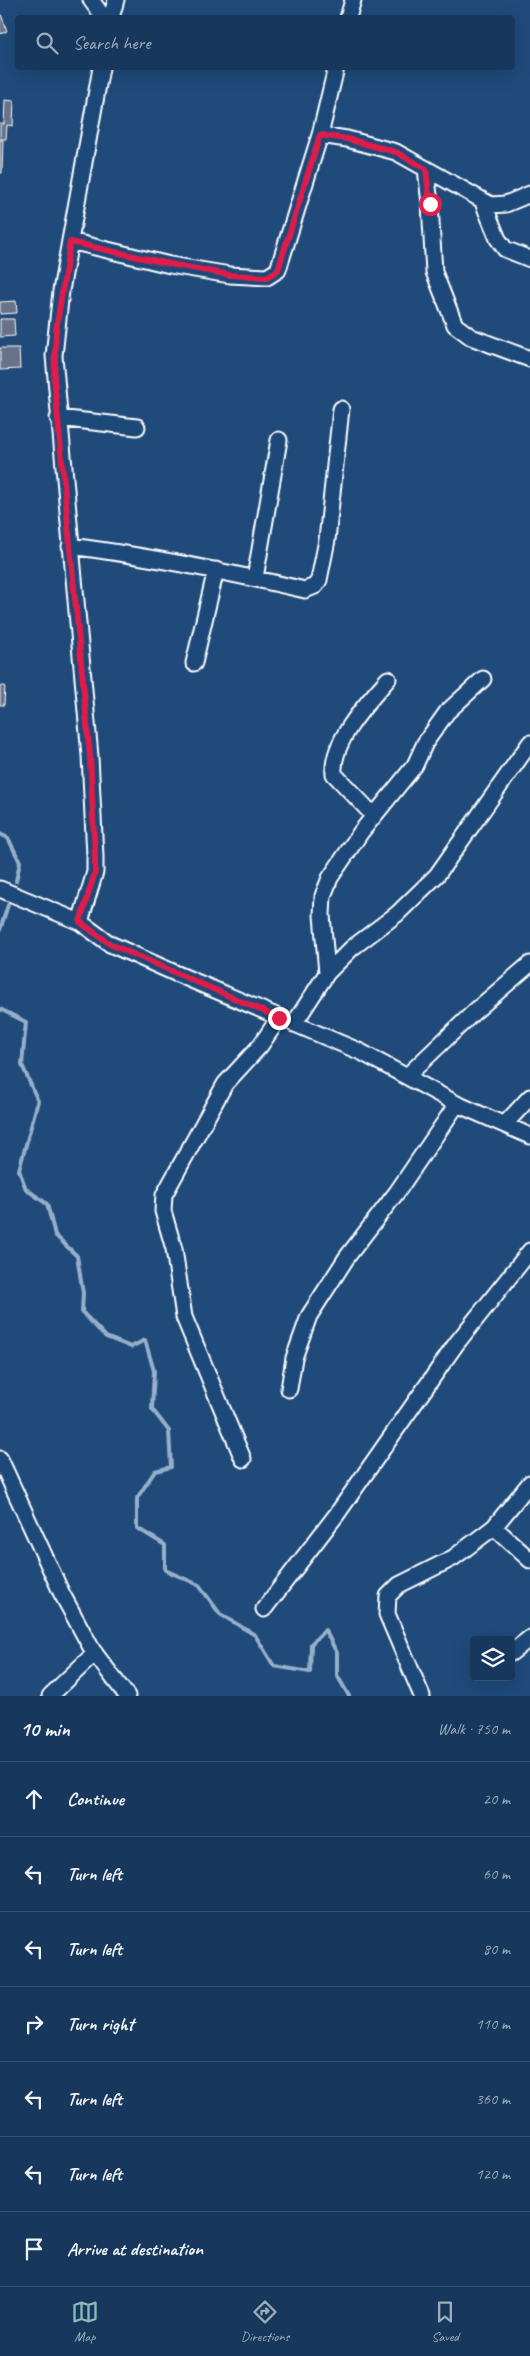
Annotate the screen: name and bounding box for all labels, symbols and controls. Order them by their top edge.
search box [15,15,515,70]
icon: search [33,29,61,57]
text: Search here [73,31,150,55]
route start [419,193,442,216]
route end [268,1007,291,1030]
map controls [470,1636,515,1681]
button: layers [470,1636,515,1681]
text: 10 min [20,1716,70,1742]
text: Walk · 750 m [438,1719,510,1739]
icon: ahead [20,1785,48,1813]
text: Continue [67,1787,124,1811]
text: 20 m [483,1789,510,1809]
icon: left [20,1860,48,1888]
text: Turn left [67,1862,122,1886]
text: 60 m [483,1864,510,1884]
icon: left [20,1935,48,1963]
text: Turn left [67,1937,122,1961]
text: 80 m [483,1939,510,1959]
icon: right [20,2010,48,2038]
text: Turn right [67,2012,134,2036]
text: 110 m [476,2014,510,2034]
icon: left [20,2085,48,2113]
text: Turn left [67,2087,122,2111]
text: 360 m [476,2089,510,2109]
icon: left [20,2160,48,2188]
text: Turn left [67,2162,122,2186]
text: 120 m [476,2164,510,2184]
icon: arrive [20,2235,48,2263]
text: Arrive at destination [67,2237,203,2261]
tab: Map [71,2298,99,2345]
tab: Directions [241,2298,289,2345]
tab: Saved [431,2298,459,2345]

